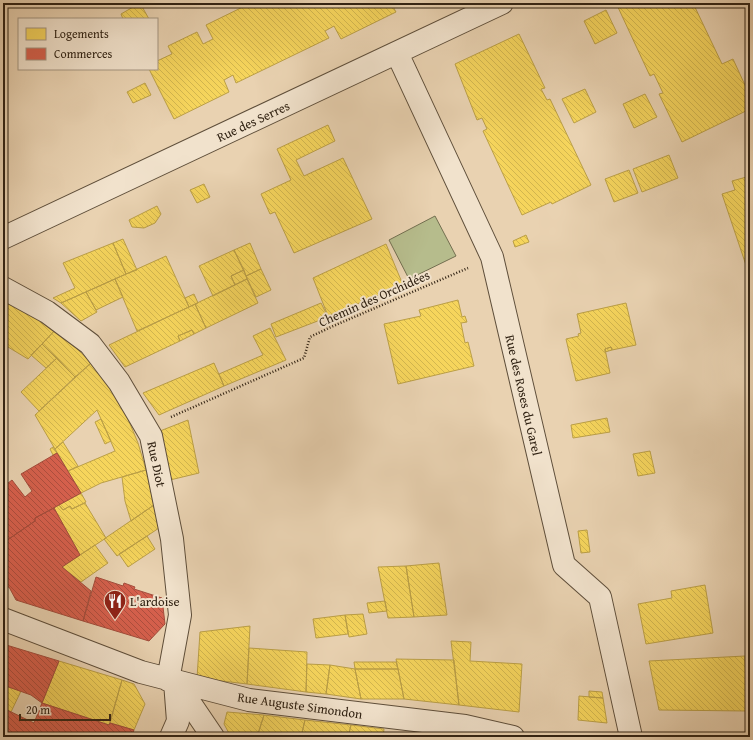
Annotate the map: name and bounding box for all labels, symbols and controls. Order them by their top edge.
legend [18,18,158,70]
text: Logements [54,25,109,42]
text: Commerces [54,45,113,62]
street label: Rue des Serres [213,96,293,147]
street label: Chemin des Orchidées [316,265,433,332]
street label: Rue des Roses du Garel [500,333,547,458]
street label: Rue Diot [142,440,171,489]
restaurant icon: L'ardoise [102,588,128,621]
place label: L'ardoise [130,592,180,611]
street label: Rue Auguste Simondon [236,687,364,724]
scale bar [20,696,110,722]
text: 20 m [26,701,50,718]

